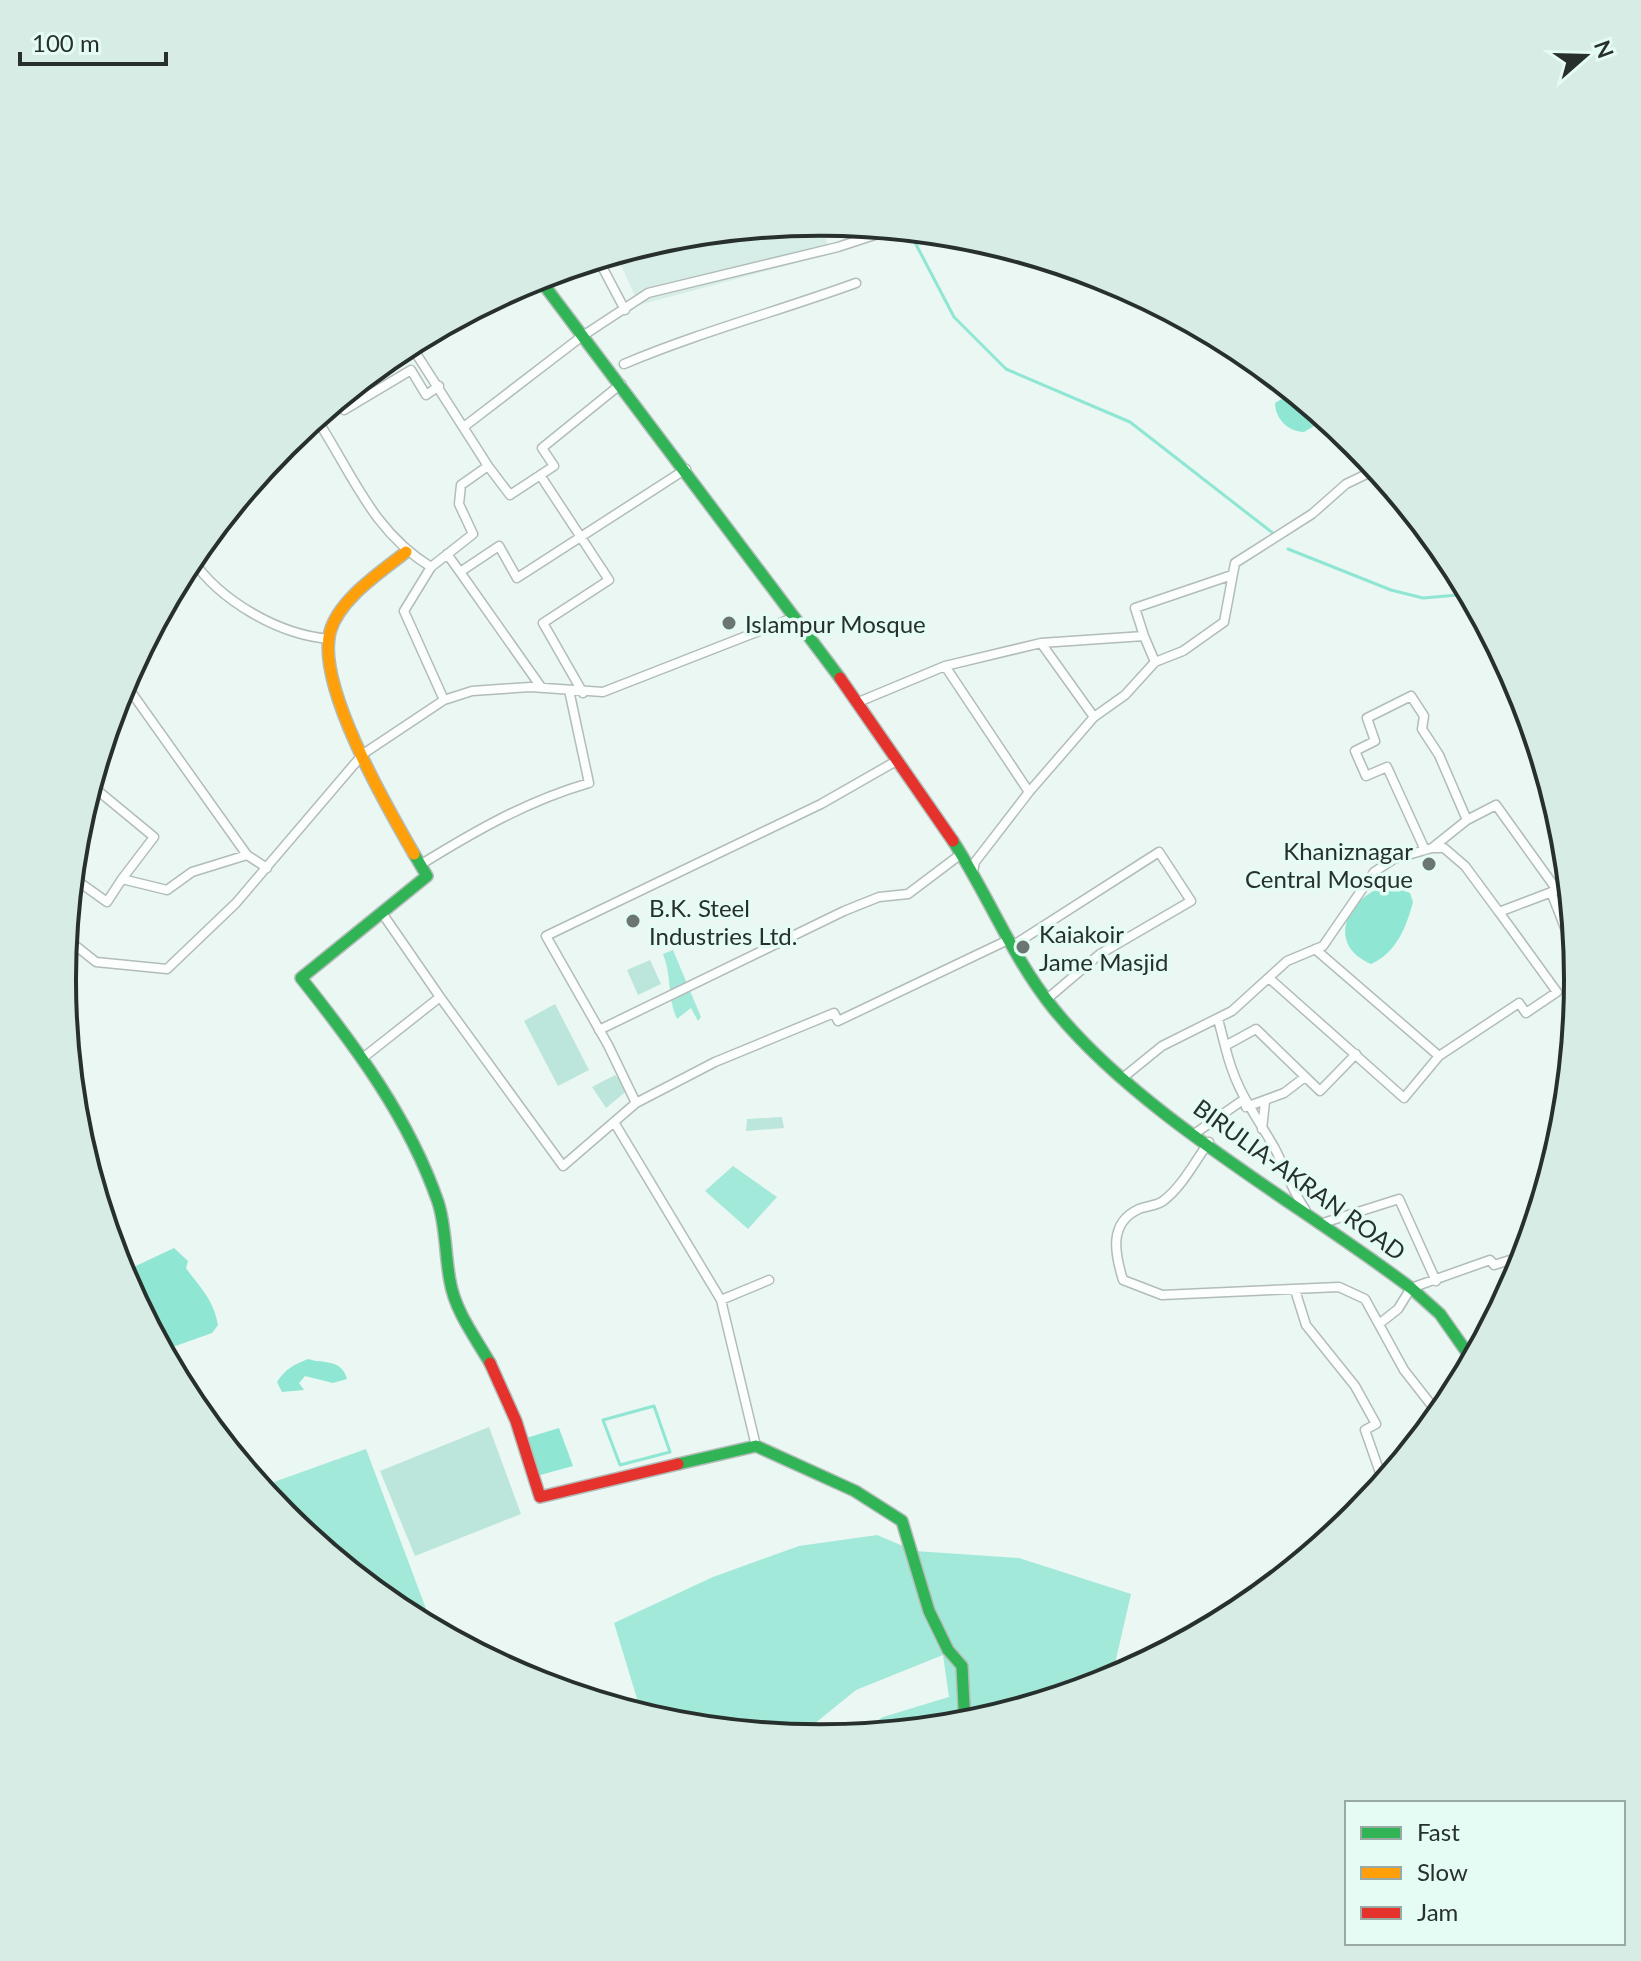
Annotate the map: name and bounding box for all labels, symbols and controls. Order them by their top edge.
scale bar [20,16,166,66]
north arrow [1545,16,1625,96]
text: 100 m [32,28,100,57]
text: N [1589,36,1620,62]
place label: Islampur Mosque [745,609,926,638]
marker: Islampur Mosque [720,614,738,632]
place label: Khaniznagar Central Mosque [1245,836,1413,893]
marker: Khaniznagar Central Mosque [1420,855,1438,873]
place label: B.K. Steel Industries Ltd. [649,893,797,950]
marker: B.K. Steel Industries Ltd. [624,912,642,930]
place label: Kaiakoir Jame Masjid [1039,919,1168,976]
marker: Kaiakoir Jame Masjid [1014,938,1032,956]
street label: BIRULIA-AKRAN ROAD [1188,1092,1412,1266]
legend [1345,1801,1625,1945]
text: Fast [1417,1817,1460,1846]
text: Slow [1417,1857,1468,1886]
text: Jam [1417,1897,1458,1926]

